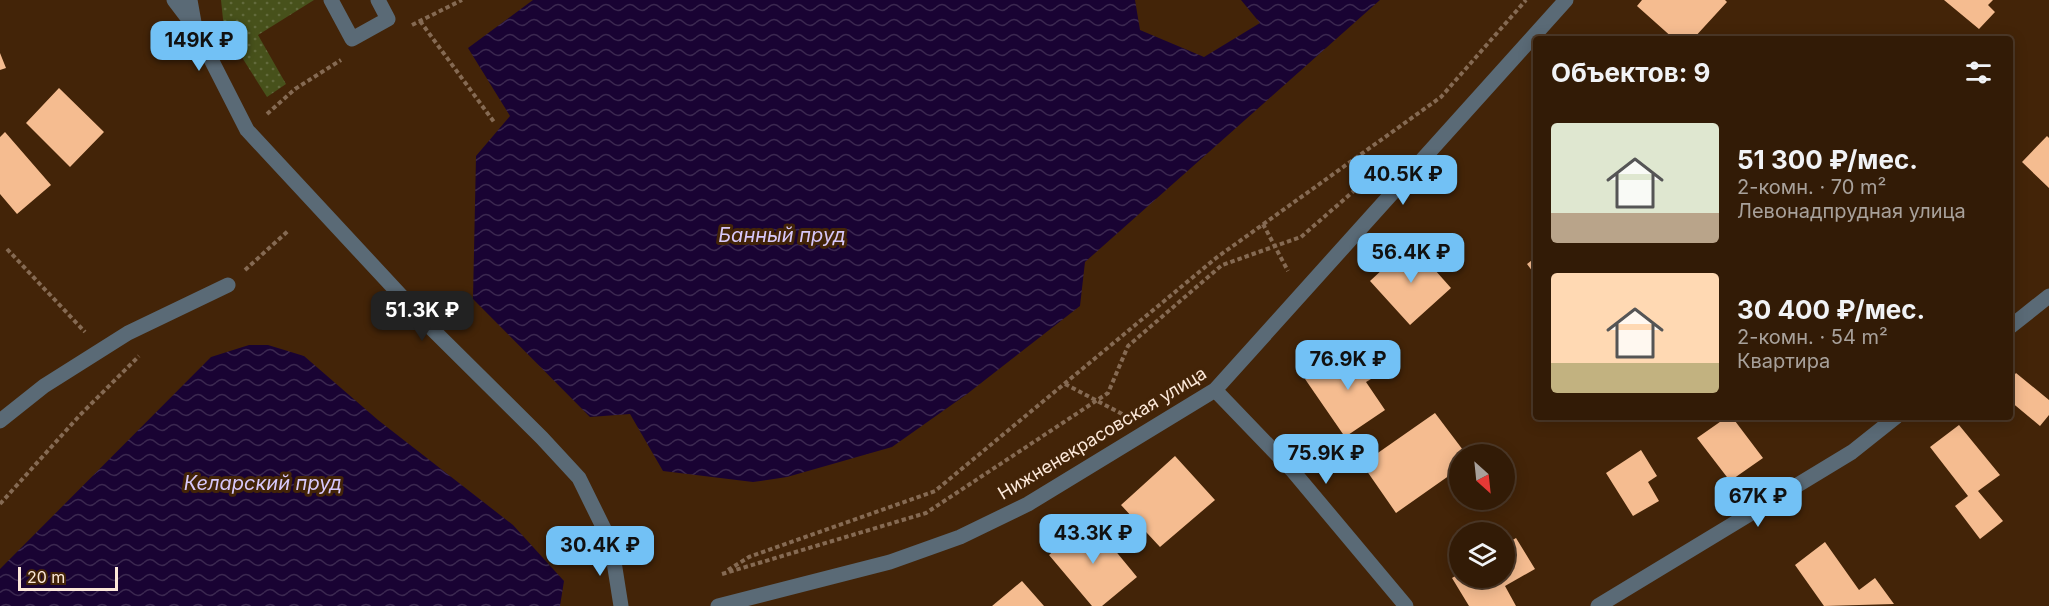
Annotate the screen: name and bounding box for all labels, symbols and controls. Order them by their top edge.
pin: 149K ₽ [150,21,248,72]
text: 149K ₽ [164,28,234,52]
icon: filters [1962,56,1995,89]
text: Объектов: 9 [1551,57,1710,88]
text: 51 300 ₽/мес. [1737,144,1918,175]
icon: home [1599,147,1671,219]
pin: 40.5K ₽ [1348,155,1458,206]
text: 40.5K ₽ [1363,162,1443,186]
text: 2-комн. · 70 m² [1737,175,1886,199]
text: Левонадпрудная улица [1737,199,1966,223]
water label: Банный пруд [718,223,846,247]
pin: 56.4K ₽ [1356,233,1466,284]
text: 56.4K ₽ [1371,240,1451,264]
pin: 51.3K ₽ [367,291,477,342]
text: 30 400 ₽/мес. [1737,294,1925,325]
icon: home [1599,297,1671,369]
text: 51.3K ₽ [385,298,459,322]
text: 2-комн. · 54 m² [1737,325,1888,349]
pin: 76.9K ₽ [1293,340,1403,391]
text: 76.9K ₽ [1309,347,1387,371]
text: Квартира [1737,349,1830,373]
street label: Нижненекрасовская улица [994,362,1210,504]
pin: 75.9K ₽ [1271,434,1381,485]
text: 75.9K ₽ [1287,441,1365,465]
north arrow [1449,444,1515,510]
map controls [1449,444,1515,588]
water label: Келарский пруд [184,471,342,495]
pin: 67K ₽ [1716,477,1800,528]
text: 67K ₽ [1729,484,1787,508]
pin: 43.3K ₽ [1038,514,1148,565]
text: 43.3K ₽ [1053,521,1133,545]
button: layers [1449,522,1515,588]
pin: 30.4K ₽ [545,526,655,577]
text: 30.4K ₽ [560,533,640,557]
scale bar [18,564,118,592]
text: 20 m [27,567,65,587]

